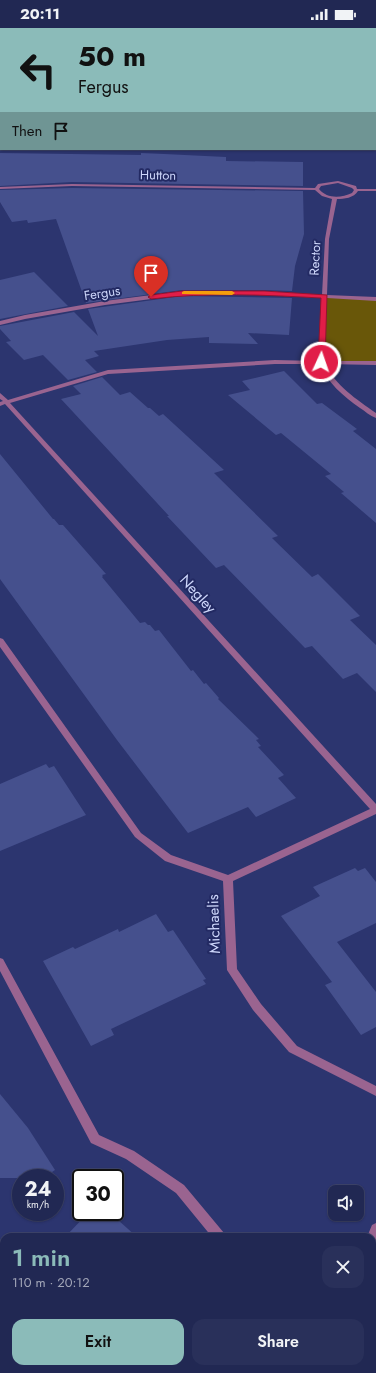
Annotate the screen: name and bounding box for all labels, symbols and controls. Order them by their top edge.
text: 20:11 [20,3,60,25]
text: 50 m [78,36,146,77]
icon: left [12,44,64,96]
text: Fergus [78,74,129,100]
text: Then [12,120,42,142]
icon: arrive [50,120,72,142]
street label: Hutton [140,165,176,185]
street label: Rector [305,240,325,276]
pin [134,256,168,297]
icon: arrive [140,262,162,284]
street label: Fergus [82,281,122,305]
position arrow [300,341,342,383]
street label: Negley [175,570,222,619]
street label: Michaelis [202,894,226,954]
speed limit sign: 30 [72,1169,124,1221]
text: 24 [24,1175,52,1204]
map controls [328,1185,364,1221]
button: sound [328,1185,364,1221]
text: km/h [27,1197,49,1212]
text: 1 min [12,1240,70,1275]
button: close [322,1246,364,1288]
text: 110 m · 20:12 [12,1273,90,1292]
button: Exit [12,1319,184,1365]
button: Share [192,1319,364,1365]

